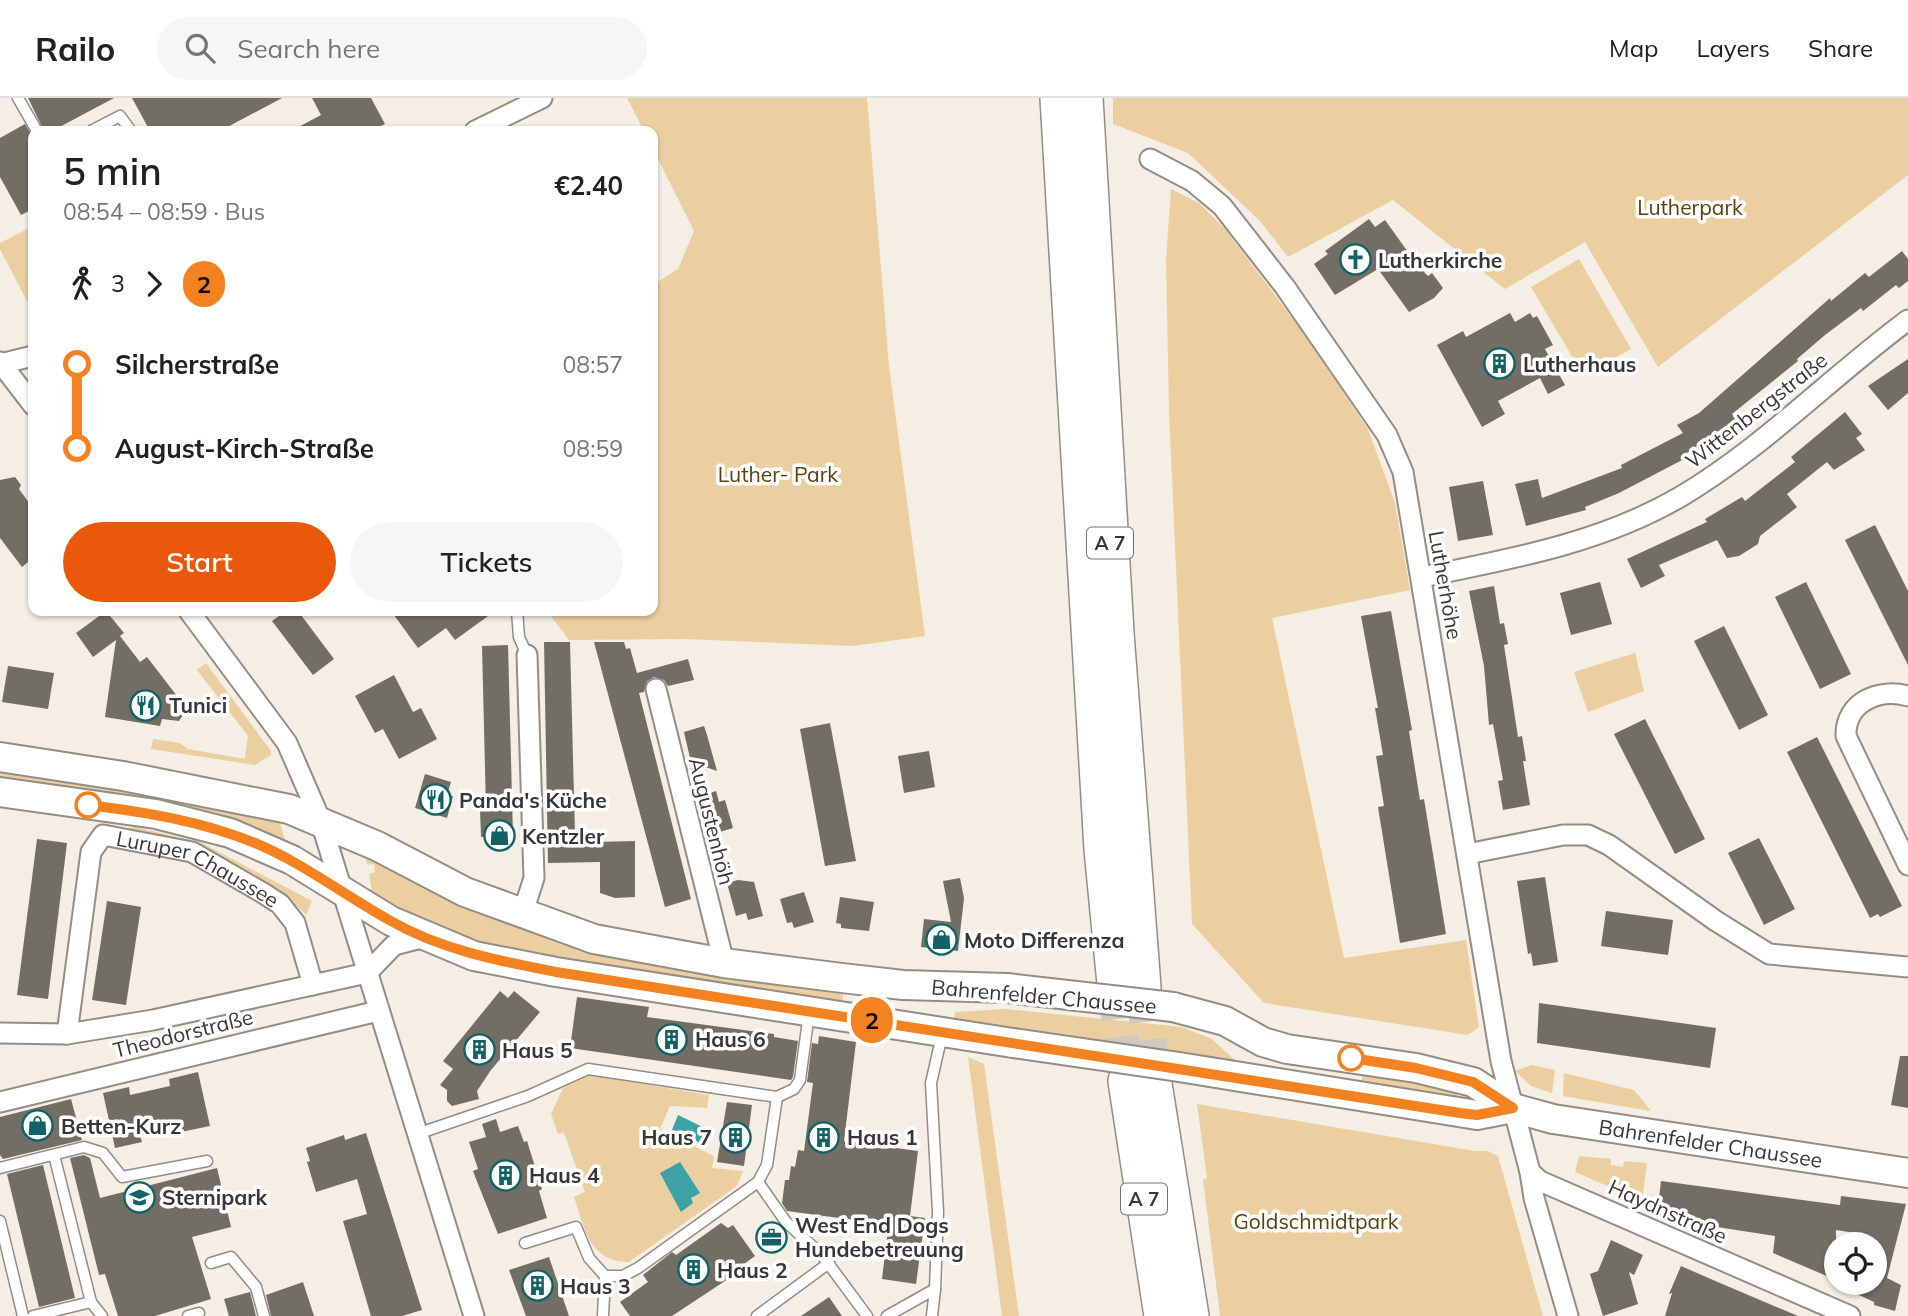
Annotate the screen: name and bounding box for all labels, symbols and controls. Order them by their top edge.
search box [157,17,647,80]
text: Railo [35,28,115,69]
icon: search [181,29,219,67]
text: Search here [237,32,380,65]
text: Map [1609,33,1658,63]
text: Layers [1696,33,1770,63]
text: Share [1808,33,1873,63]
text: 5 min [63,147,162,195]
text: €2.40 [554,169,623,202]
park label: Lutherpark [1637,194,1743,220]
text: 08:54 – 08:59 · Bus [63,197,265,226]
church icon: Lutherkirche [1338,243,1372,277]
place label: Lutherkirche [1378,247,1502,273]
icon: walk [63,265,101,303]
icon: forward [135,265,173,303]
text: 3 [111,269,125,298]
text: 2 [197,269,211,299]
street label: Wittenbergstraße [1680,346,1832,474]
building icon: Lutherhaus [1483,347,1517,381]
text: Silcherstraße [115,348,279,381]
text: 08:57 [563,350,623,379]
place label: Lutherhaus [1523,351,1636,377]
text: August-Kirch-Straße [115,432,374,465]
text: 08:59 [563,434,623,463]
park label: Luther- Park [718,461,838,487]
button: Start [63,522,336,602]
button: Tickets [350,522,623,602]
road number: A 7 [1087,528,1133,558]
street label: Lutherhöhe [1424,529,1468,641]
restaurant icon: Tunici [129,688,163,722]
place label: Tunici [169,692,227,718]
street label: Augustenhöh [684,755,740,887]
restaurant icon: Panda's Küche [419,783,453,817]
place label: Panda's Küche [459,787,607,813]
unlabelled marker [75,792,101,818]
shop icon: Kentzler [482,819,516,853]
place label: Kentzler [522,823,605,849]
street label: Luruper Chaussee [114,825,284,913]
shop icon: Moto Differenza [924,923,958,957]
place label: Moto Differenza [964,927,1125,953]
street label: Bahrenfelder Chaussee [930,973,1158,1019]
line badge: 2 [849,997,895,1043]
street label: Theodorstraße [110,1003,256,1063]
text: 2 [865,1005,879,1035]
building icon: Haus 6 [655,1022,689,1056]
place label: Haus 6 [695,1026,766,1052]
building icon: Haus 5 [462,1033,496,1067]
place label: Haus 5 [502,1037,573,1063]
unlabelled marker [1338,1045,1364,1071]
shop icon: Betten-Kurz [21,1109,55,1143]
place label: Betten-Kurz [61,1113,181,1139]
street label: Bahrenfelder Chaussee [1597,1113,1824,1173]
building icon: Haus 7 [718,1120,752,1154]
building icon: Haus 1 [807,1120,841,1154]
place label: Haus 7 [641,1124,712,1150]
place label: Haus 1 [847,1124,918,1150]
building icon: Haus 4 [489,1158,523,1192]
place label: Haus 4 [529,1162,600,1188]
street label: Haydnstraße [1605,1173,1731,1249]
school or university icon: Sternipark [122,1180,156,1214]
place label: Sternipark [162,1184,267,1210]
road number: A 7 [1121,1184,1167,1214]
park label: Goldschmidtpark [1233,1208,1399,1234]
place label: West End Dogs Hundebetreuung [795,1212,964,1262]
office icon: West End Dogs Hundebetreuung [755,1220,789,1254]
map controls [1824,1232,1887,1295]
button: locate [1824,1232,1887,1295]
building icon: Haus 2 [677,1253,711,1287]
place label: Haus 2 [717,1257,788,1283]
building icon: Haus 3 [520,1269,554,1303]
place label: Haus 3 [560,1273,631,1299]

